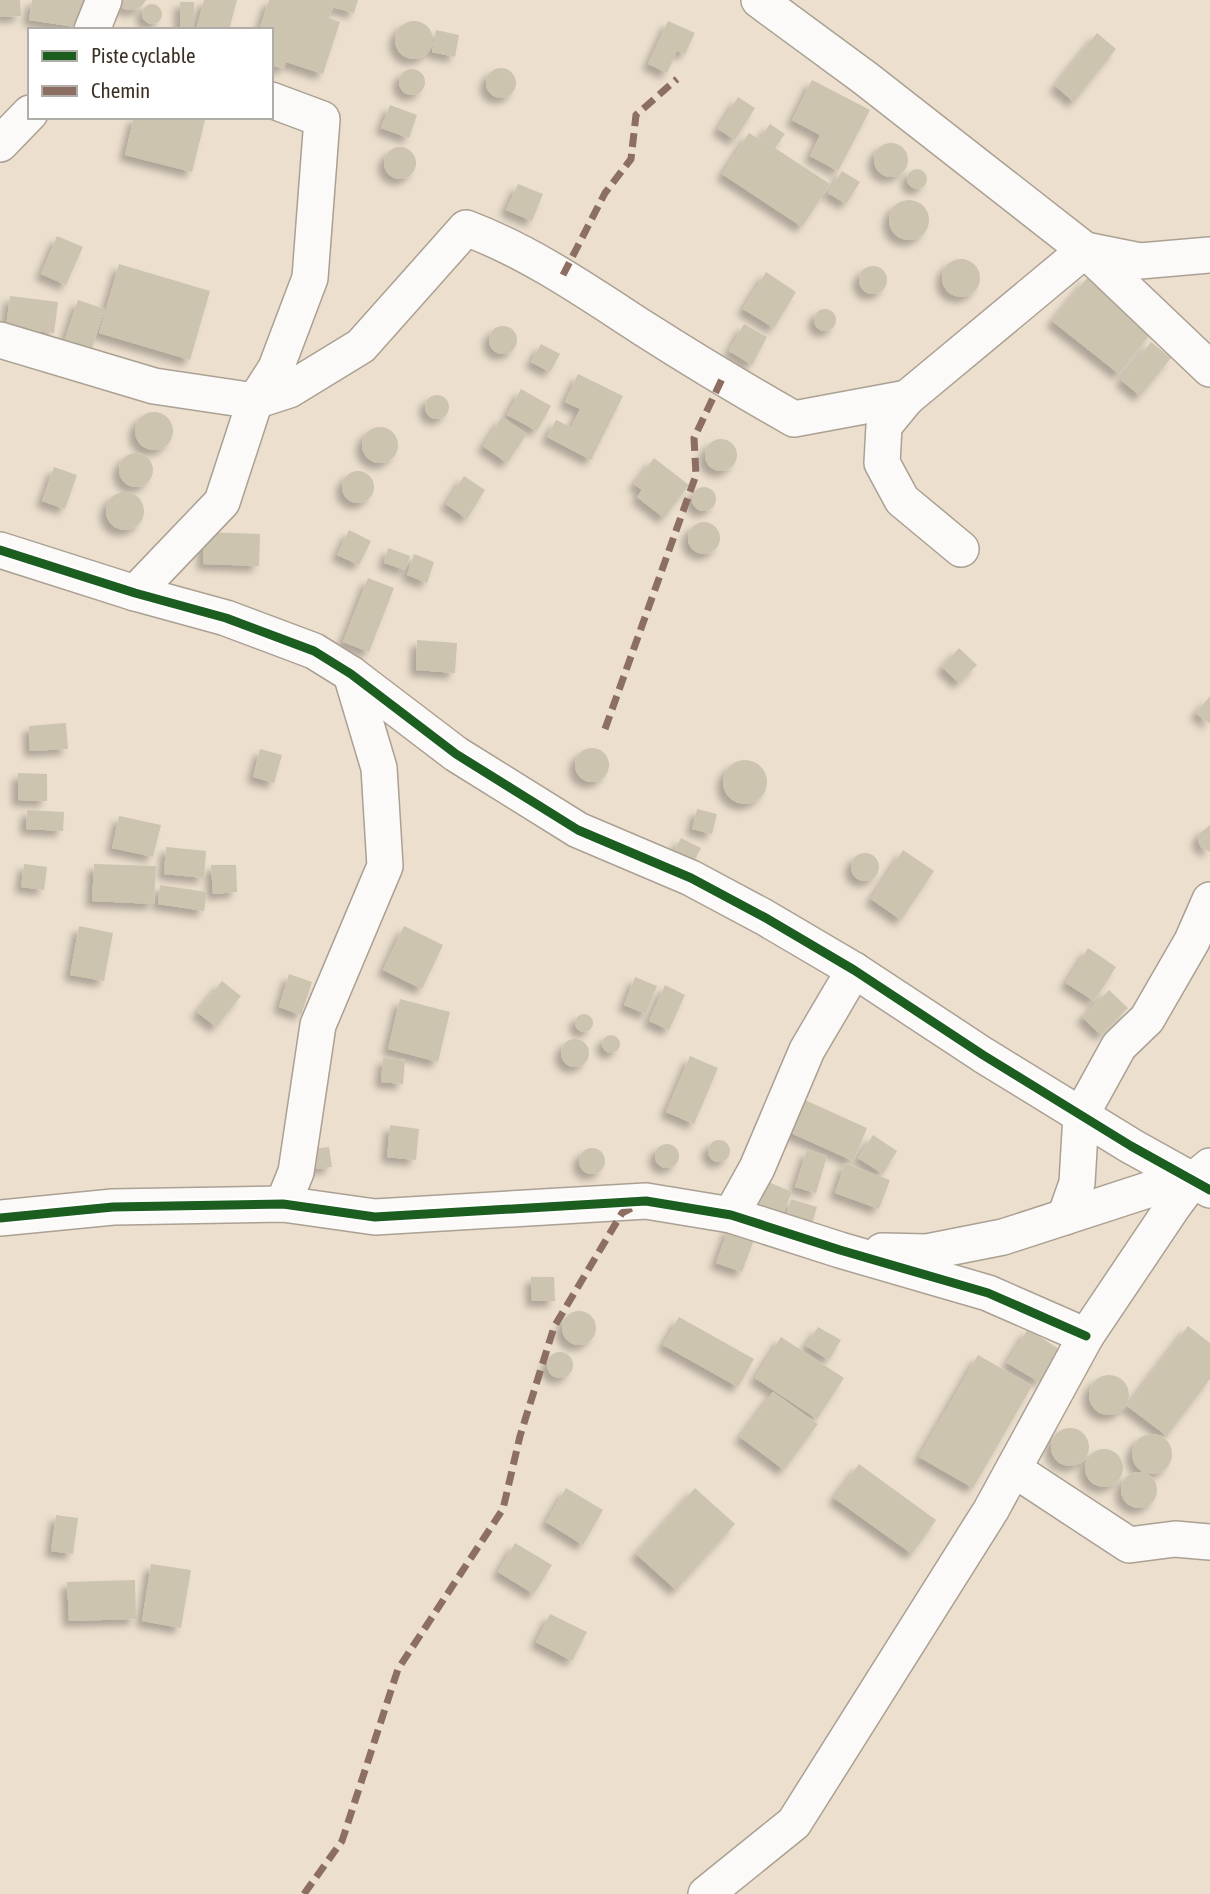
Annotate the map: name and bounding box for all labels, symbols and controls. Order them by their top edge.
legend [28,28,273,119]
text: Piste cyclable [91,43,196,67]
text: Chemin [91,78,150,102]

